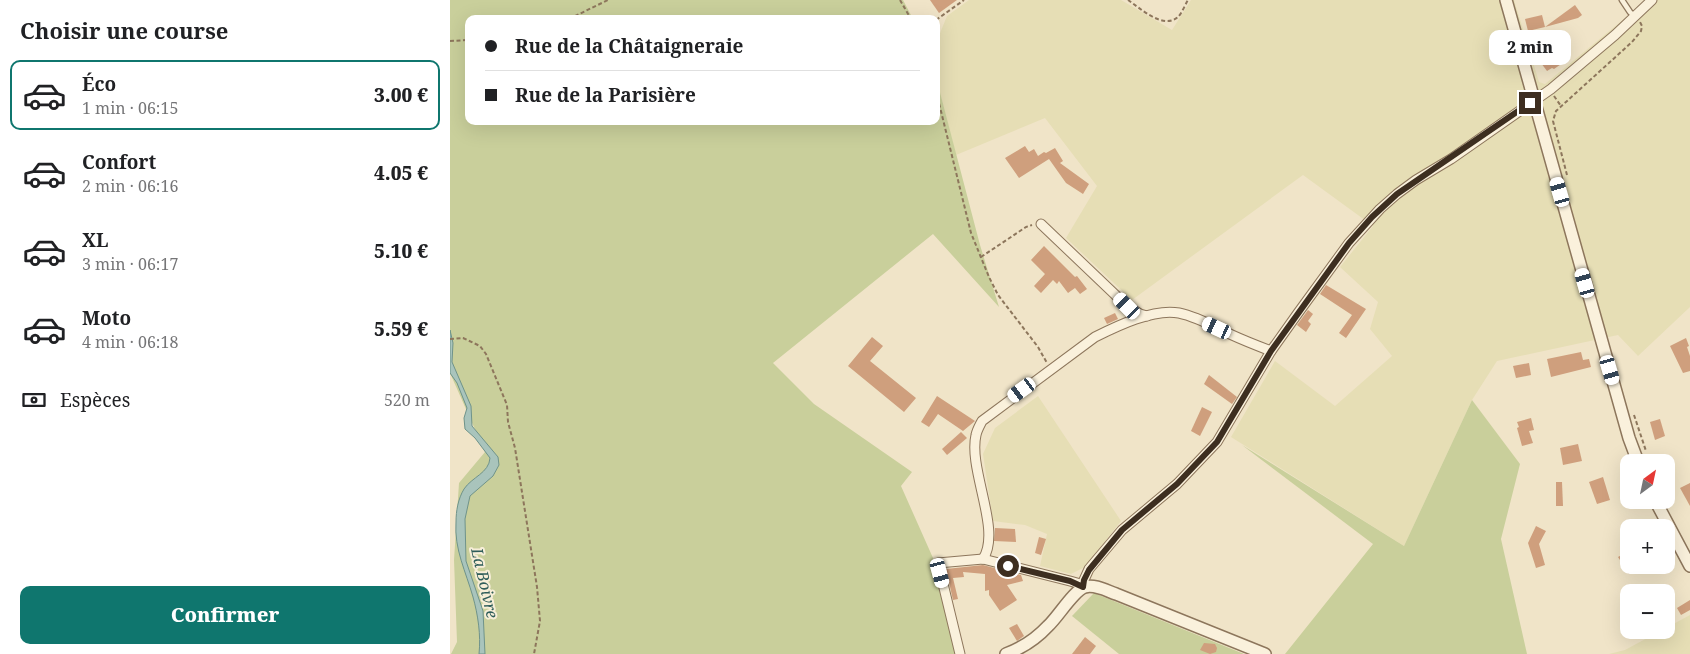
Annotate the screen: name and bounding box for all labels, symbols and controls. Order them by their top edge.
text: Choisir une course [20,15,228,45]
callout: 2 min [1489,31,1571,66]
text: Rue de la Châtaigneraie [515,33,743,59]
text: 2 min [1507,36,1553,58]
text: Éco [82,71,116,97]
icon: car [22,73,67,118]
text: 3.00 € [374,82,428,108]
text: Rue de la Parisière [515,82,696,108]
route end [1519,92,1541,114]
text: 1 min · 06:15 [82,97,178,119]
text: Confort [82,149,156,175]
icon: car [22,151,67,196]
text: 4.05 € [374,160,428,186]
text: 2 min · 06:16 [82,175,178,197]
car [1548,176,1571,208]
text: XL [82,227,108,253]
icon: car [22,229,67,274]
text: 5.10 € [374,238,428,264]
text: 3 min · 06:17 [82,253,178,275]
car [1573,267,1596,299]
car [1111,290,1142,322]
text: Moto [82,305,131,331]
icon: car [22,307,67,352]
car [1200,315,1233,341]
text: 5.59 € [374,316,428,342]
text: 4 min · 06:18 [82,331,178,353]
car [1598,354,1621,386]
car [1005,375,1038,405]
icon: cash [20,386,48,414]
text: Espèces [60,387,130,413]
text: 520 m [384,389,430,411]
north arrow [1620,454,1675,509]
map controls [1620,454,1675,639]
button: + [1620,519,1675,574]
water label: La Boivre [466,545,504,620]
route start [997,555,1019,577]
car [928,557,951,589]
button: − [1620,584,1675,639]
button: Confirmer [20,586,430,644]

